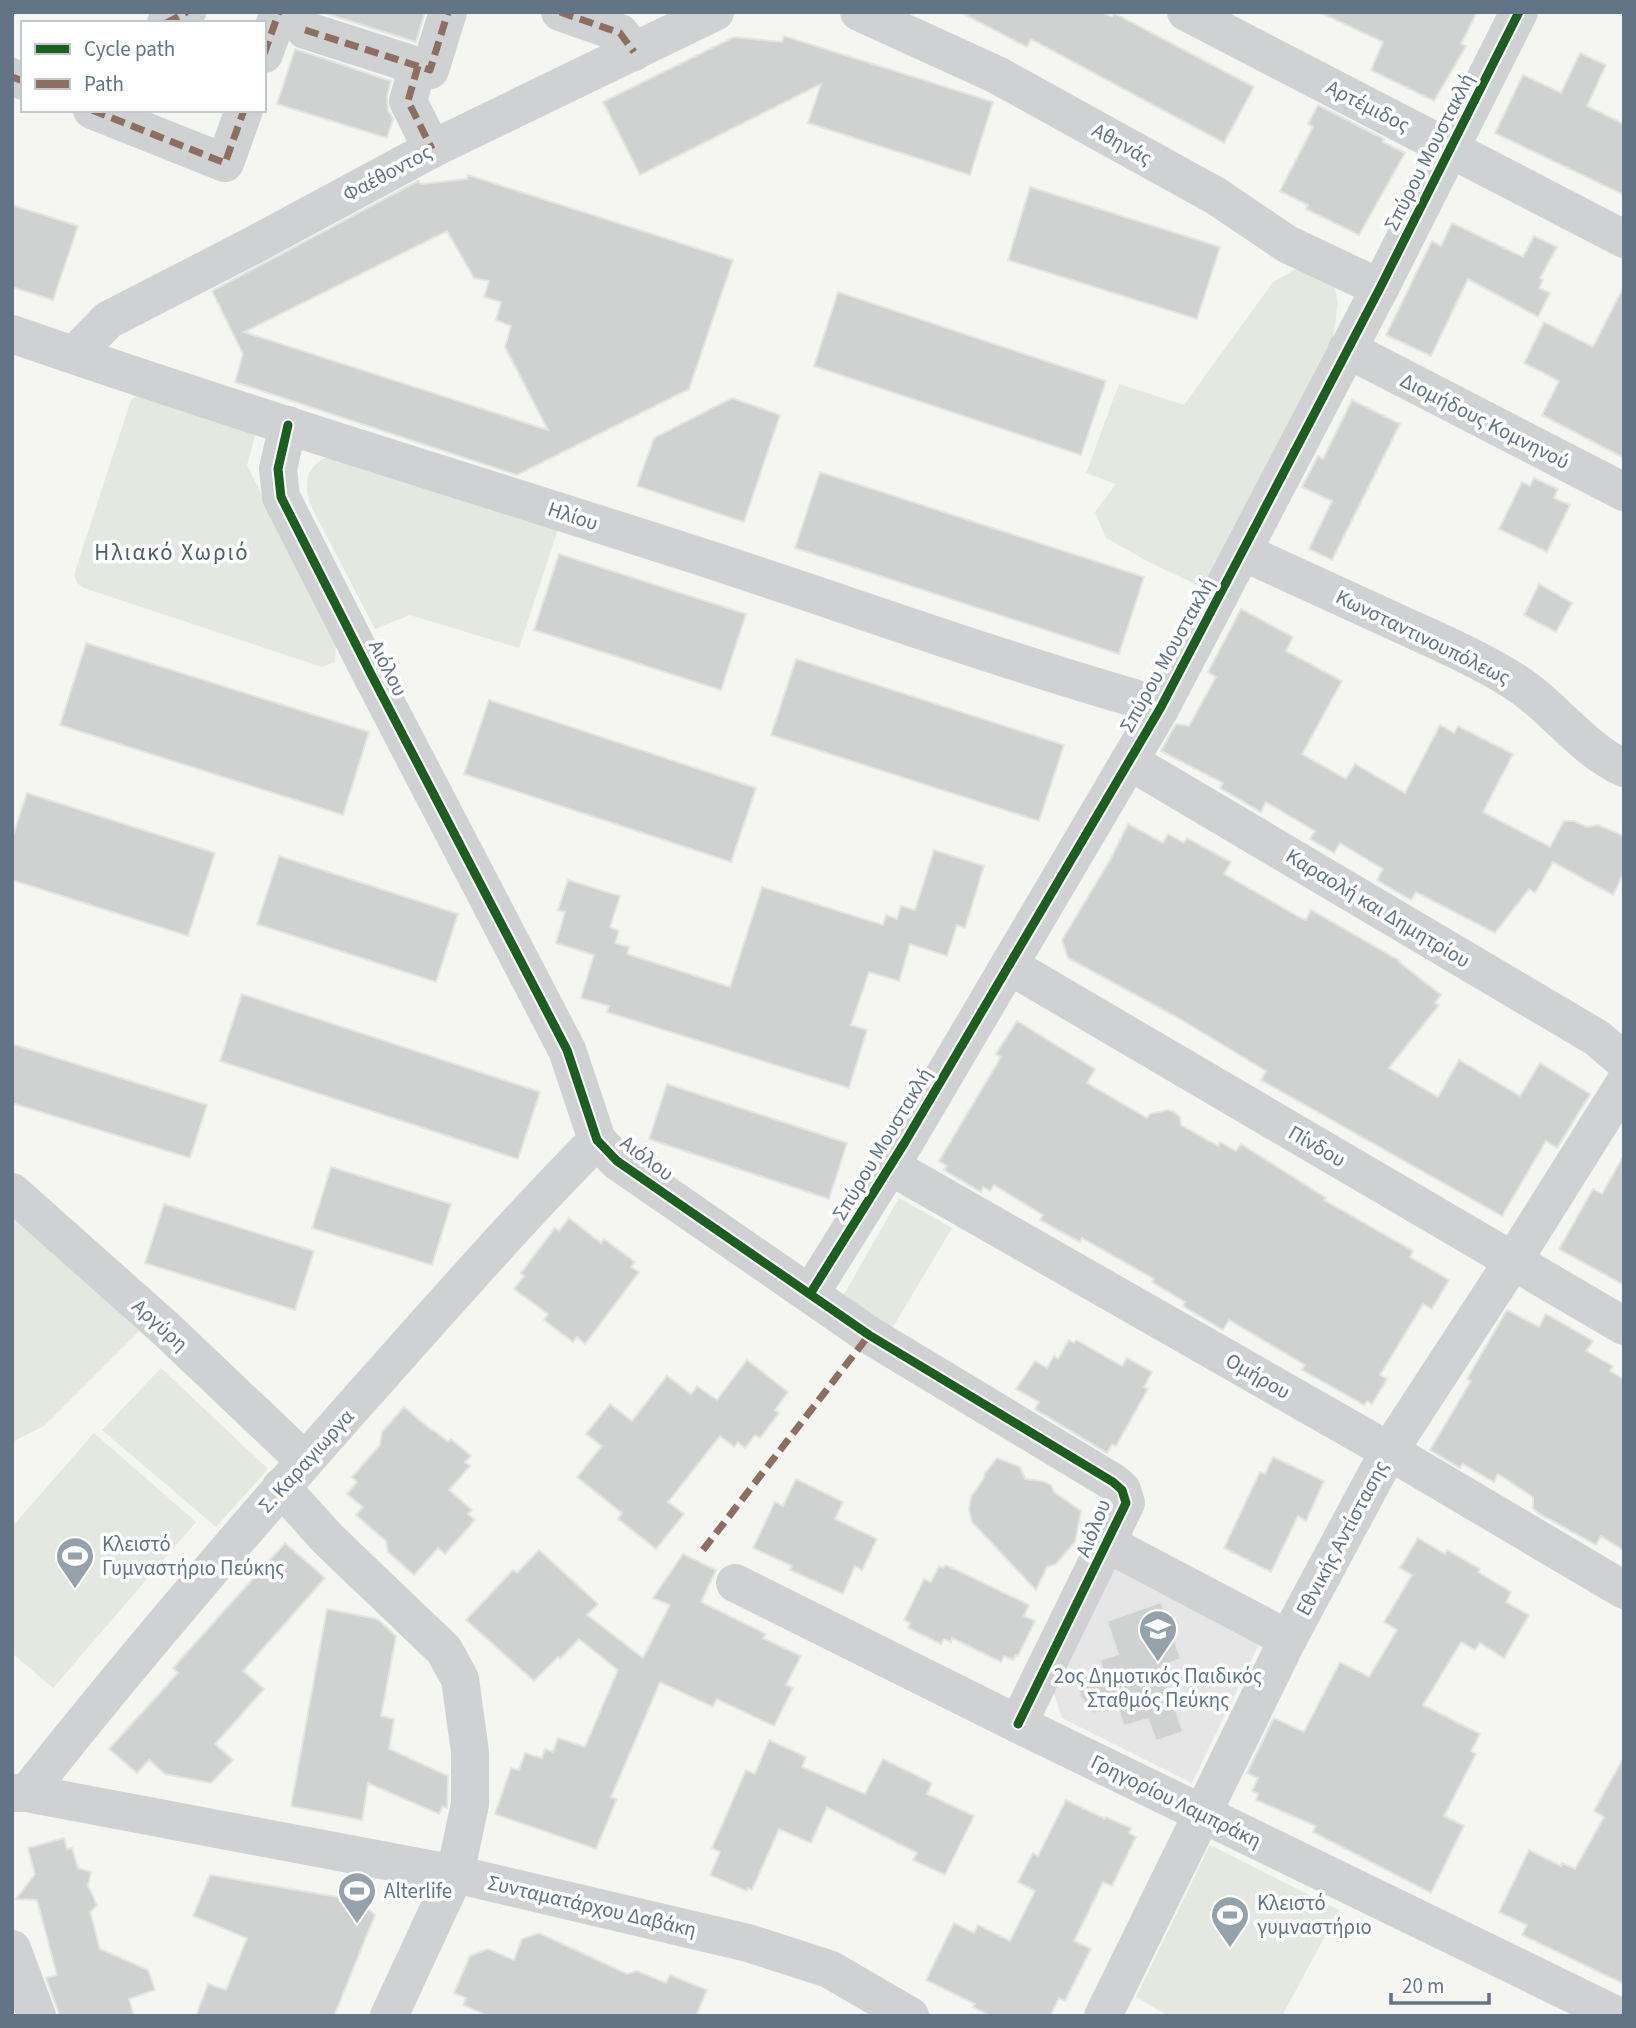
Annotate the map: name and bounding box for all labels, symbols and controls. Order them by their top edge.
legend [21,21,266,112]
text: Cycle path [84,34,175,64]
street label: Σπύρου Μουστακλή [1376,68,1482,236]
text: Path [84,69,124,99]
street label: Αρτέμιδος [1321,72,1415,140]
street label: Αθηνάς [1087,115,1157,173]
street label: Φαέθοντος [337,137,437,209]
street label: Διομήδους Κομνηνού [1395,365,1575,477]
street label: Ηλίου [544,494,602,538]
district label: Ηλιακό Χωριό [94,536,250,569]
street label: Σπύρου Μουστακλή [1112,572,1222,738]
street label: Κωνσταντινουπόλεως [1331,582,1515,692]
street label: Αιόλου [361,635,415,701]
street label: Καραολή και Δημητρίου [1280,841,1476,975]
street label: Σπύρου Μουστακλή [825,1062,939,1226]
street label: Πίνδου [1283,1118,1351,1174]
street label: Αιόλου [614,1128,680,1188]
street label: Αργύρη [125,1292,195,1358]
street label: Ομήρου [1220,1345,1296,1407]
street label: Σ. Καραγιωργα [251,1402,361,1520]
street label: Εθνικής Αντίστασης [1288,1455,1396,1621]
street label: Αιόλου [1068,1495,1118,1561]
place label: Κλειστό Γυμναστήριο Πεύκης [102,1529,284,1583]
sports icon: Κλειστό Γυμναστήριο Πεύκης [54,1535,96,1590]
school or university icon: 2ος Δημοτικός Παιδικός Σταθμός Πεύκης [1137,1608,1179,1663]
place label: 2ος Δημοτικός Παιδικός Σταθμός Πεύκης [1054,1661,1262,1715]
street label: Γρηγορίου Λαμπράκη [1086,1747,1266,1855]
street label: Συνταματάρχου Δαβάκη [485,1867,699,1945]
sports icon: Alterlife [336,1870,378,1925]
place label: Alterlife [384,1876,452,1906]
place label: Κλειστό γυμναστήριο [1257,1888,1372,1942]
sports icon: Κλειστό γυμναστήριο [1209,1894,1251,1949]
scale bar [1391,1962,1489,2006]
text: 20 m [1402,1971,1444,2001]

